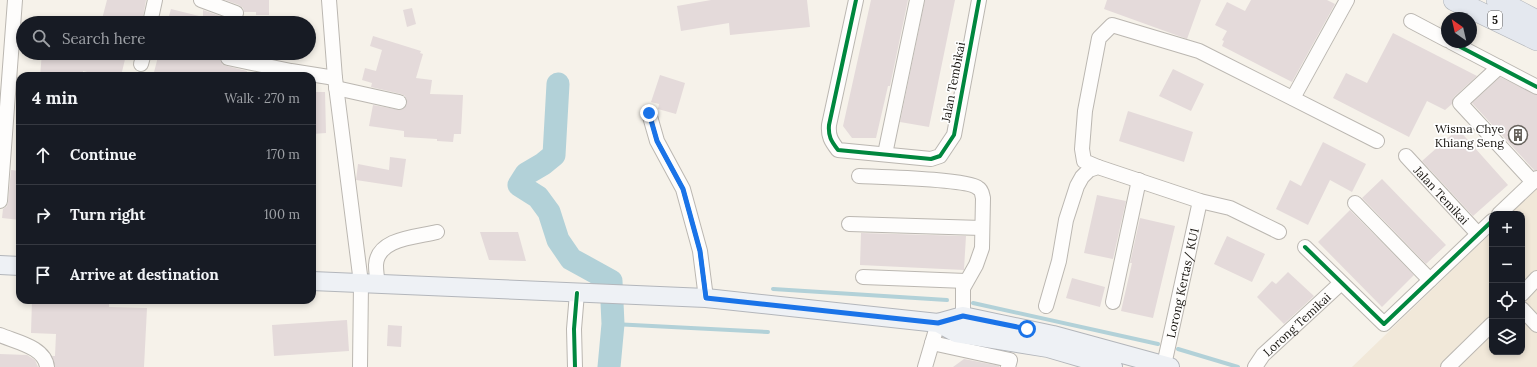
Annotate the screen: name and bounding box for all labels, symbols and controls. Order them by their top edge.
road number: 5 [1488,11,1502,29]
north arrow [1441,12,1477,48]
search box [16,16,316,60]
icon: search [30,27,52,49]
text: Search here [62,29,145,48]
street label: Jalan Tembikai [938,41,968,124]
text: 4 min [32,87,78,109]
text: Walk · 270 m [224,90,300,107]
route end [640,104,658,122]
place label: Wisma Chye Khiang Seng [1435,121,1504,150]
building icon: Wisma Chye Khiang Seng [1507,124,1529,146]
icon: ahead [32,144,54,166]
text: Continue [70,145,136,164]
text: 170 m [266,146,300,163]
street label: Jalan Temikai [1411,162,1473,227]
icon: right [32,204,54,226]
text: Turn right [70,205,146,224]
text: 100 m [264,206,300,223]
map controls [1489,211,1525,355]
button: + [1489,211,1525,247]
street label: Lorong Kertas/ KU1 [1163,227,1201,339]
button: − [1489,247,1525,283]
icon: arrive [32,264,54,286]
text: Arrive at destination [70,265,219,284]
button: locate [1489,283,1525,319]
street label: Lorong Temikai [1259,289,1334,359]
button: layers [1489,319,1525,355]
route start [1018,320,1036,338]

